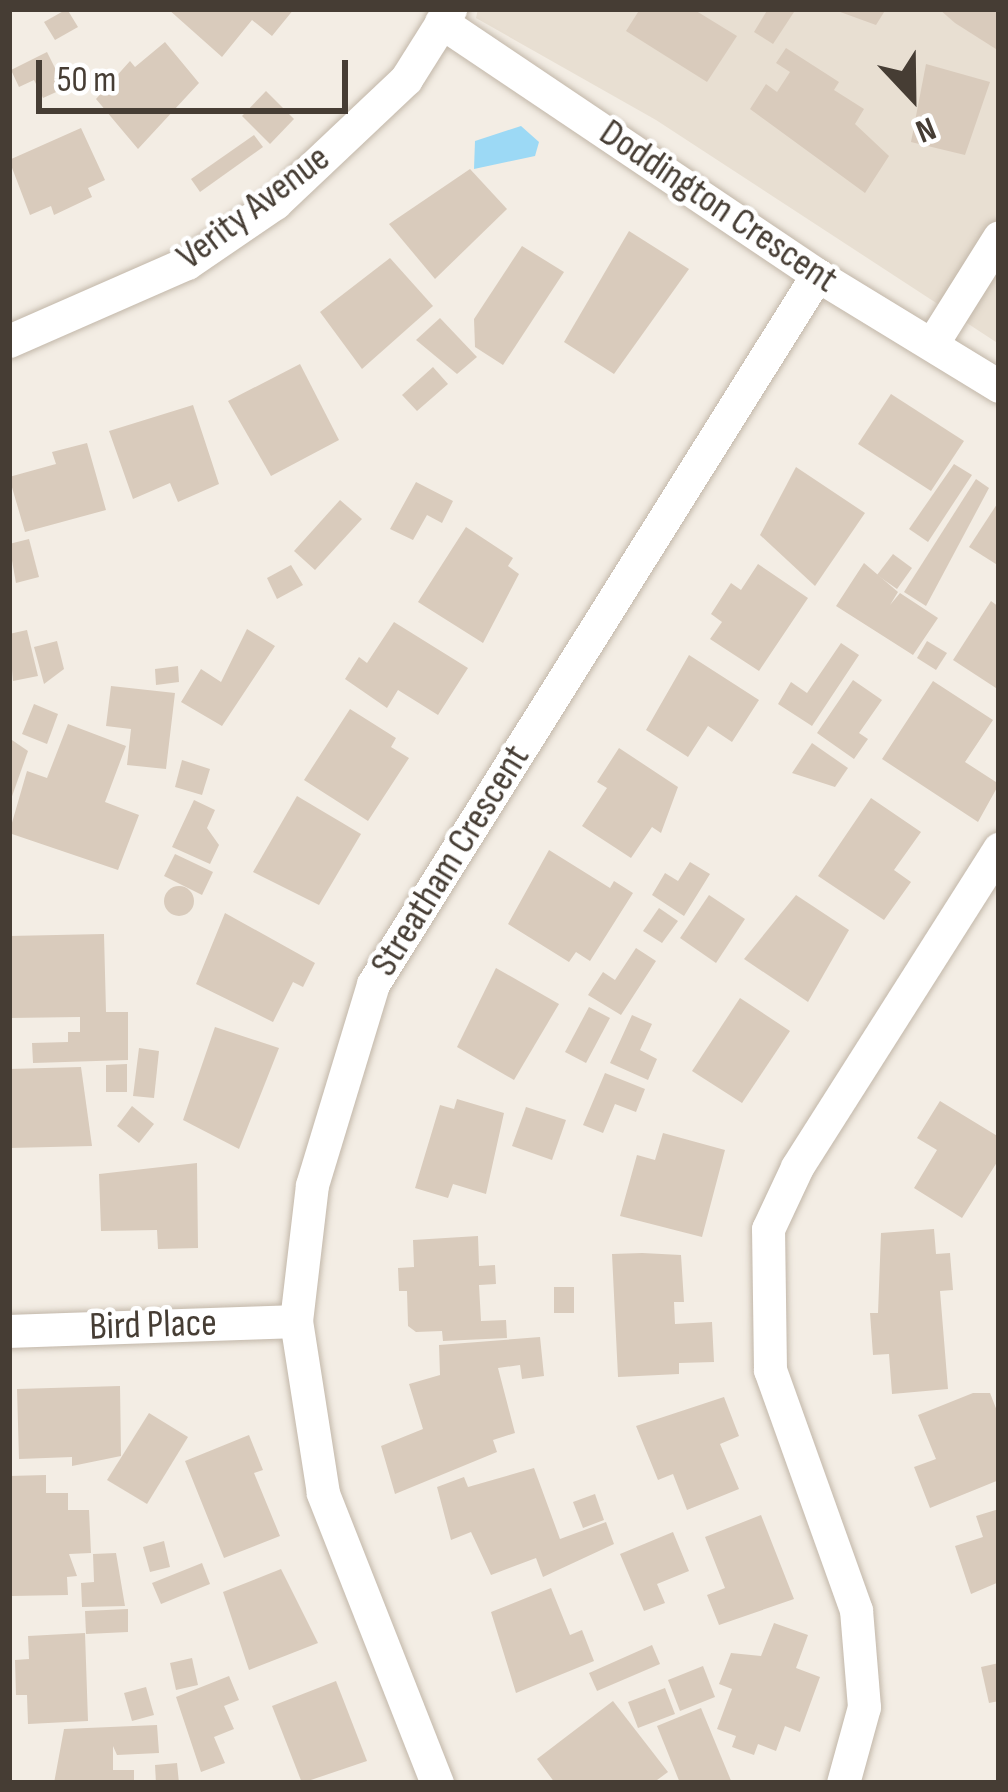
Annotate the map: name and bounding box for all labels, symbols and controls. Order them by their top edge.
scale bar [42,36,354,110]
north arrow [852,36,972,156]
text: 50 m [57,59,116,102]
text: N [910,108,941,151]
street label: Doddington Crescent [590,110,846,304]
street label: Verity Avenue [168,135,340,281]
street label: Streatham Crescent [361,737,541,985]
street label: Bird Place [88,1300,218,1352]

